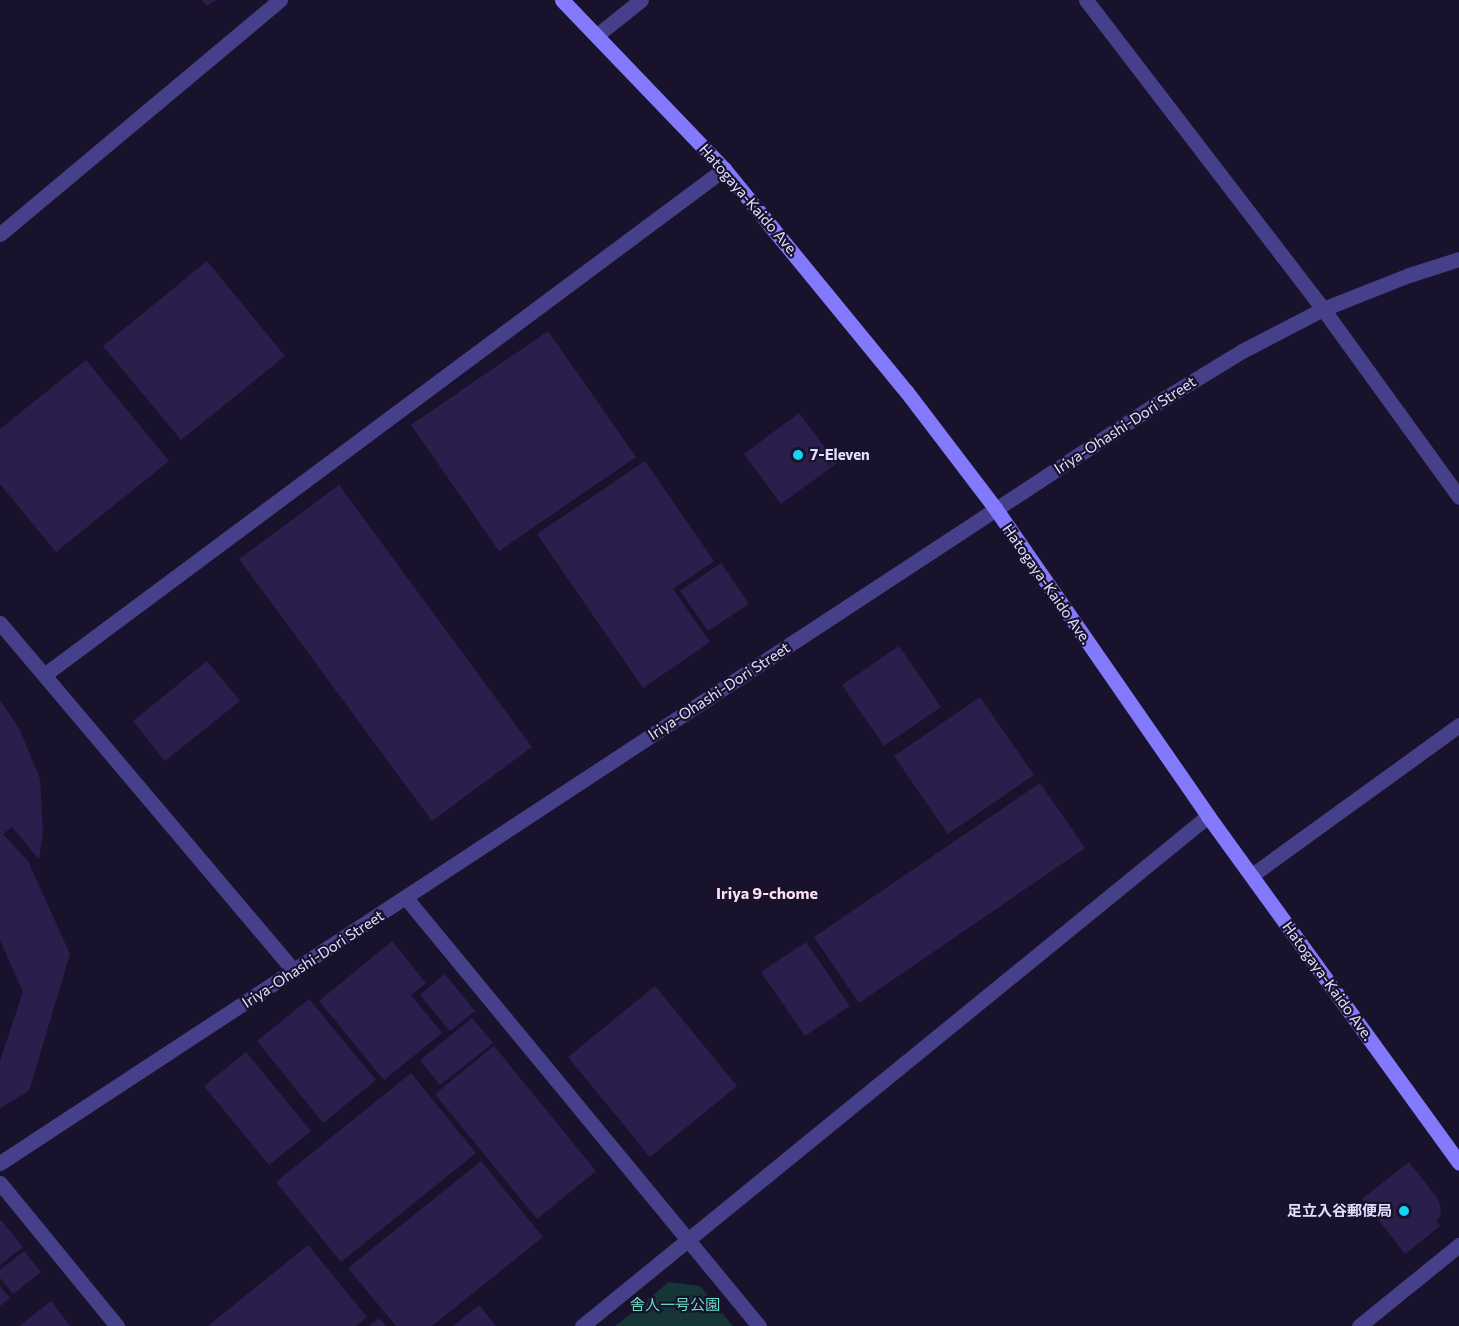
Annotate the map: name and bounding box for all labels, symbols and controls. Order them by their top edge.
street label: Hatogaya-Kaido Ave. [695,140,803,260]
street label: Iriya-Ohashi-Dori Street [1051,372,1199,478]
place label: 7-Eleven [810,446,870,464]
marker: 7-Eleven [791,448,805,462]
street label: Hatogaya-Kaido Ave. [999,521,1095,647]
street label: Iriya-Ohashi-Dori Street [645,638,793,744]
district label: Iriya 9-chome [716,883,818,903]
street label: Iriya-Ohashi-Dori Street [239,906,387,1012]
street label: Hatogaya-Kaido Ave. [1279,918,1377,1044]
place label: 足立入谷郵便局 [1287,1202,1392,1220]
marker: 足立入谷郵便局 [1397,1204,1411,1218]
park label: 舎人一号公園 [630,1296,720,1314]

